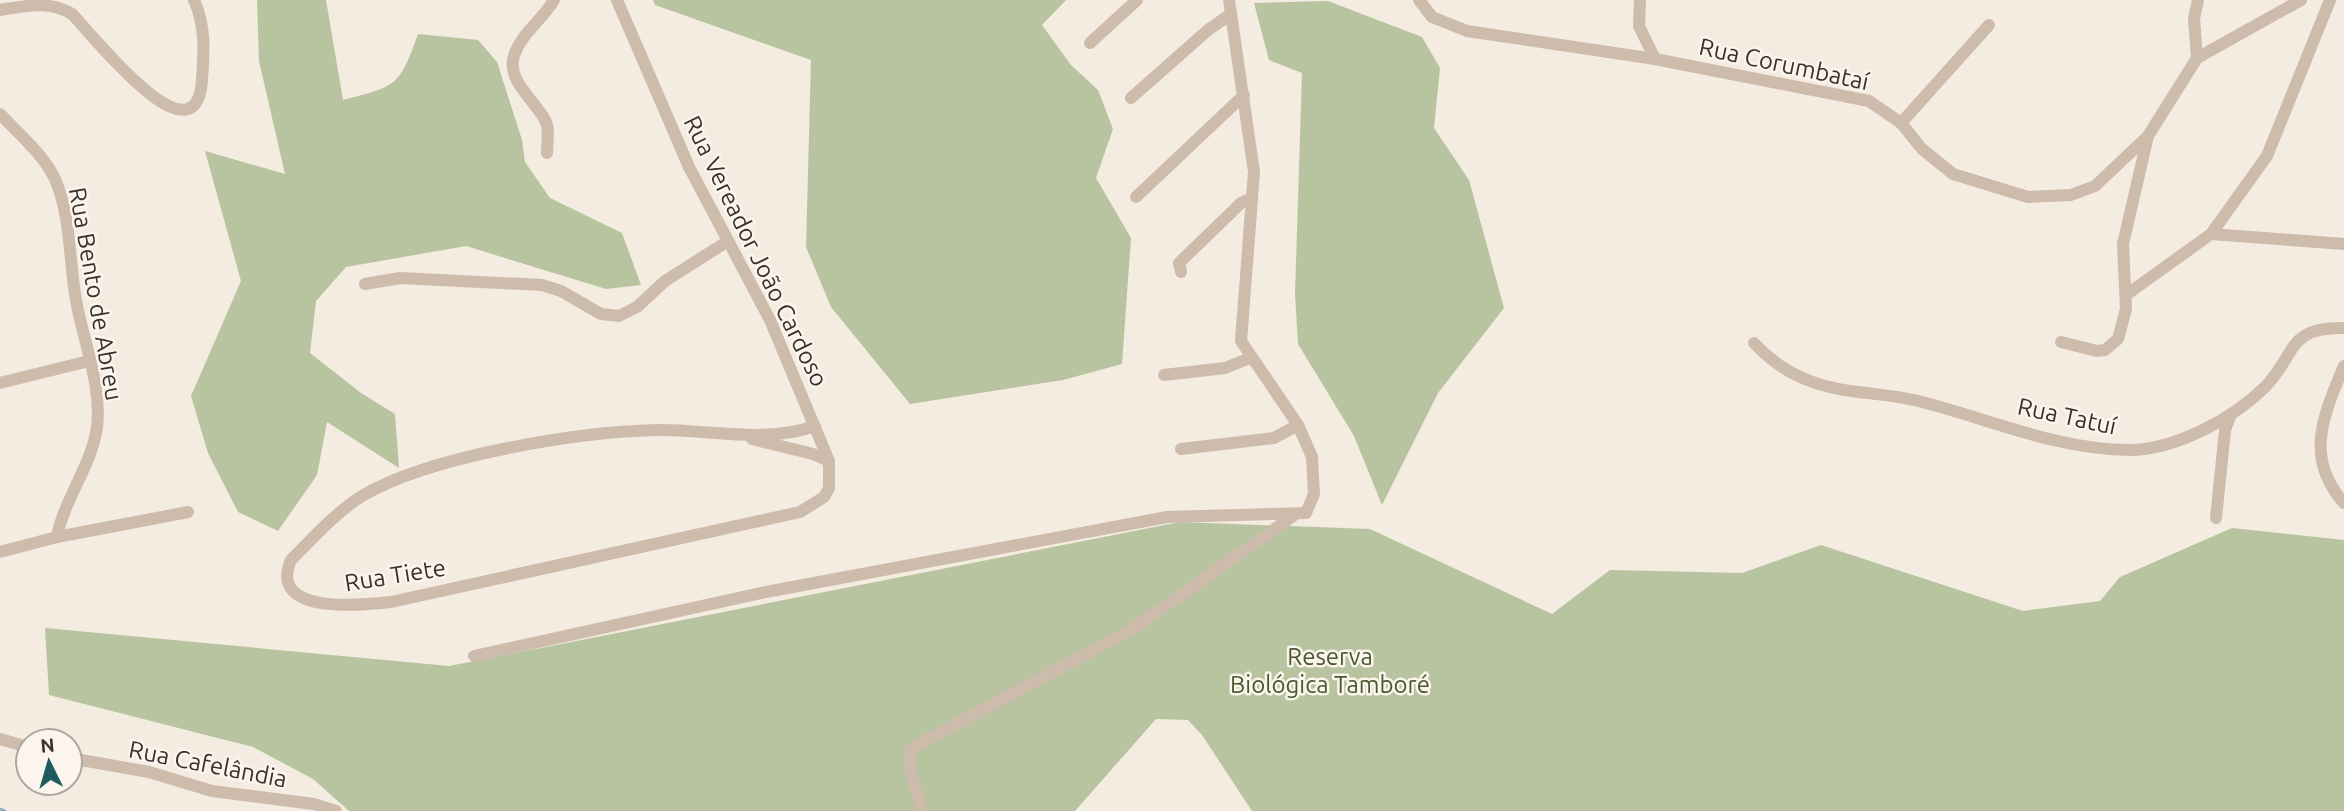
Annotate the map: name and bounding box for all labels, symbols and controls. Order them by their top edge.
street label: Rua Corumbataí [1697,33,1872,95]
street label: Rua Vereador João Cardoso [679,111,833,391]
street label: Rua Bento de Abreu [64,185,128,403]
street label: Rua Tatuí [2015,392,2120,440]
street label: Rua Tiete [342,554,448,596]
park label: Reserva Biológica Tamboré [1230,643,1430,698]
north arrow [14,727,84,797]
text: N [39,733,56,757]
street label: Rua Cafelândia [127,735,289,793]

